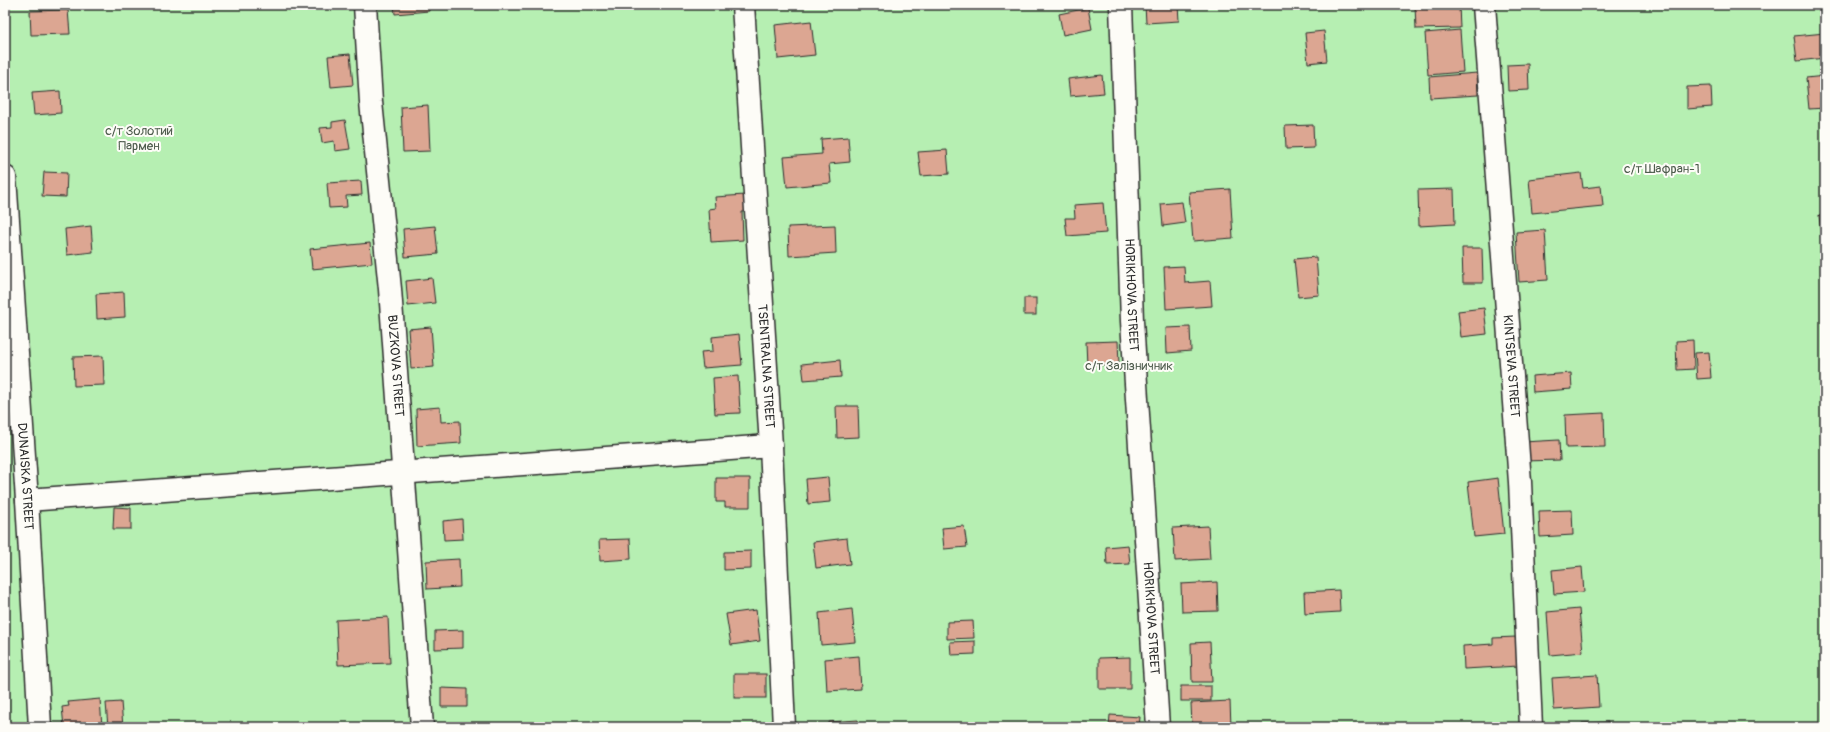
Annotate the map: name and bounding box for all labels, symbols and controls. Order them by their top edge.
park label: с/т Золотий Пармен [105,123,173,154]
park label: с/т Шафран-1 [1624,161,1700,177]
street label: HORIKHOVA STREET [1121,238,1142,352]
street label: TSENTRALNA STREET [754,304,778,429]
street label: BUZKOVA STREET [384,314,407,417]
street label: KINTSEVA STREET [1499,314,1523,418]
park label: с/т Залізничник [1085,358,1173,374]
street label: DUNAISKA STREET [14,422,37,530]
street label: HORIKHOVA STREET [1139,561,1163,675]

